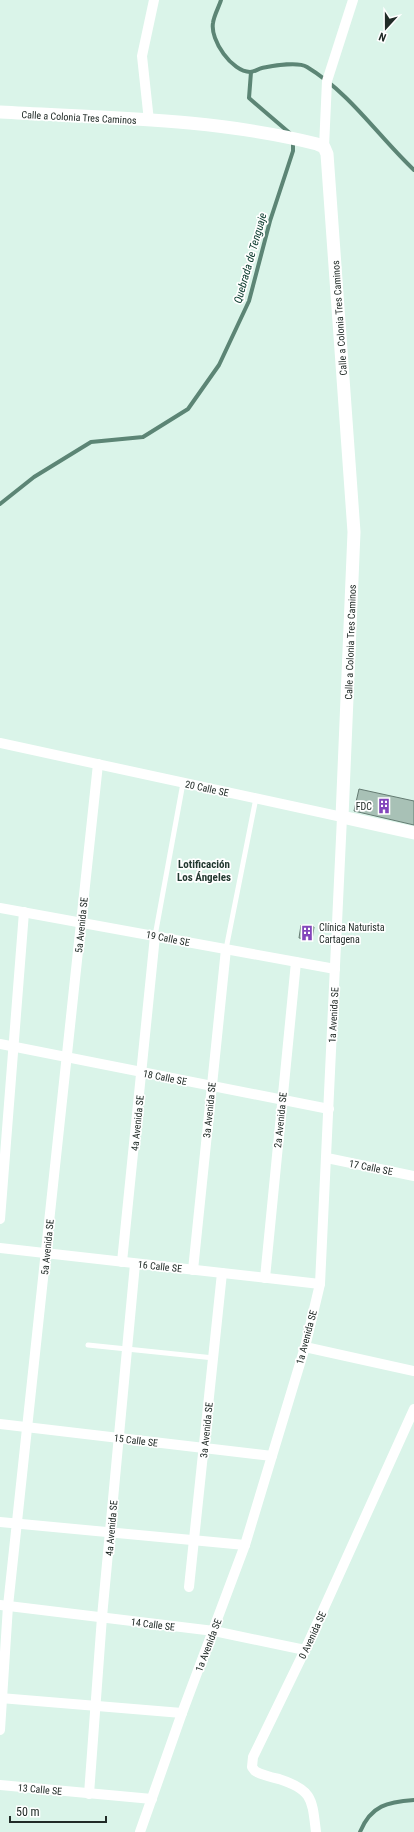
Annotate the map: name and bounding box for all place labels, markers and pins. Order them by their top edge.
building icon: FDC [375,797,393,815]
place label: FDC [356,801,372,812]
place label: Clínica Naturista Cartagena [319,922,385,945]
building icon: Clínica Naturista Cartagena [298,924,316,942]

